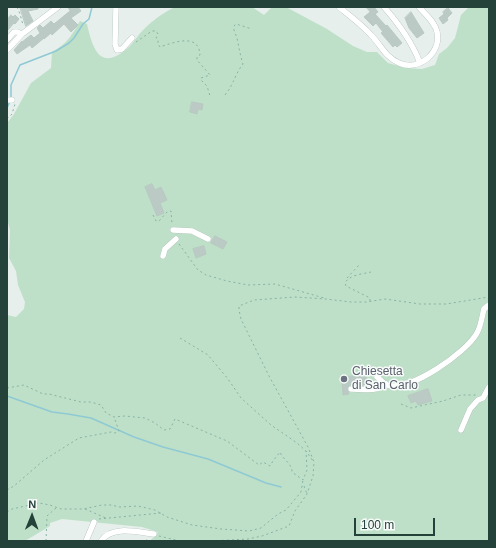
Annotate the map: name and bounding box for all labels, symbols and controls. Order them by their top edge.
place label: Chiesetta di San Carlo [352,365,418,393]
marker: Chiesetta di San Carlo [339,374,349,384]
north arrow [12,496,52,536]
text: N [28,498,36,510]
scale bar [356,510,437,536]
text: 100 m [361,518,394,532]

